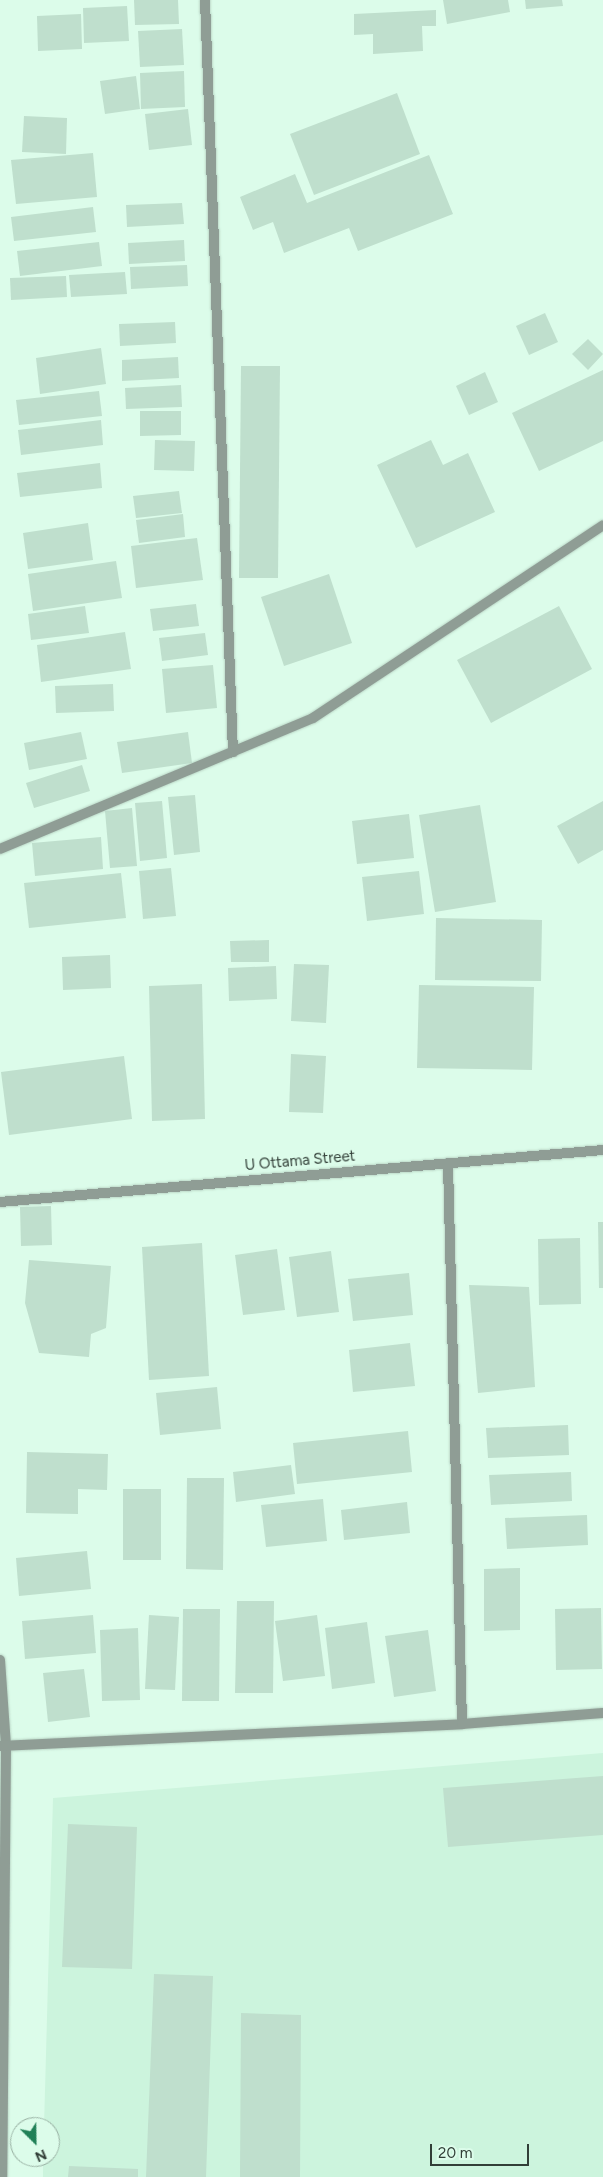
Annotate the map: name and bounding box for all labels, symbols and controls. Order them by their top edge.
street label: U Ottama Street [244,1147,356,1175]
north arrow [10,2117,60,2167]
scale bar [433,2134,532,2166]
text: 20 m [438,2144,472,2162]
text: N [32,2145,49,2165]

